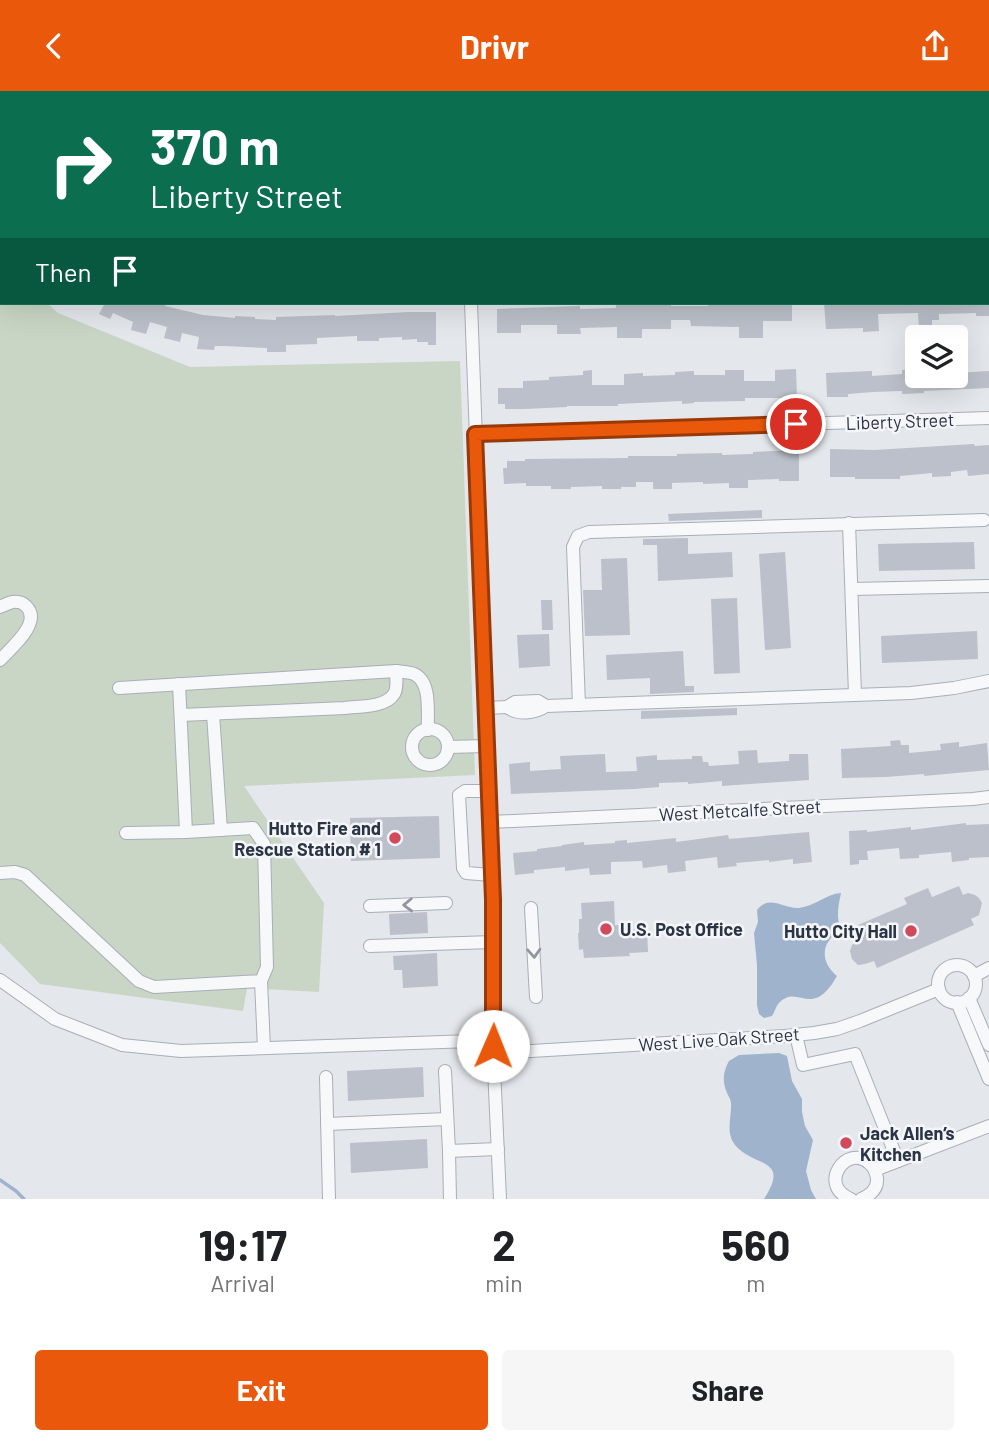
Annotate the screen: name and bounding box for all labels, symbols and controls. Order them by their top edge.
icon: back [35,27,73,65]
text: Drivr [460,27,529,65]
icon: share [916,27,954,65]
text: 370 m [150,116,279,175]
icon: right [35,119,126,210]
text: Liberty Street [150,176,343,214]
icon: arrive [106,252,144,290]
text: Then [35,256,92,287]
map controls [905,325,968,388]
button: layers [905,325,968,388]
pin [766,394,826,454]
icon: arrive [777,405,815,443]
street label: Liberty Street [845,408,955,434]
street label: West Metcalfe Street [658,795,822,825]
place label: Hutto Fire and Rescue Station # 1 [234,817,381,860]
marker: Hutto Fire and Rescue Station # 1 [387,830,403,846]
one-way arrow [402,897,413,912]
place label: U.S. Post Office [620,918,743,940]
place label: Hutto City Hall [784,920,897,942]
marker: U.S. Post Office [598,921,614,937]
marker: Hutto City Hall [903,923,919,939]
one-way arrow [526,947,541,958]
position arrow [456,1009,530,1083]
street label: West Live Oak Street [638,1022,800,1056]
place label: Jack Allen’s Kitchen [860,1122,954,1165]
marker: Jack Allen’s Kitchen [838,1135,854,1151]
text: 19:17 [199,1219,287,1269]
text: 2 [492,1219,516,1269]
text: 560 [721,1219,790,1269]
text: Arrival [211,1269,275,1297]
text: min [485,1269,523,1297]
text: m [746,1269,765,1297]
button: Exit [35,1350,488,1430]
button: Share [502,1350,954,1430]

